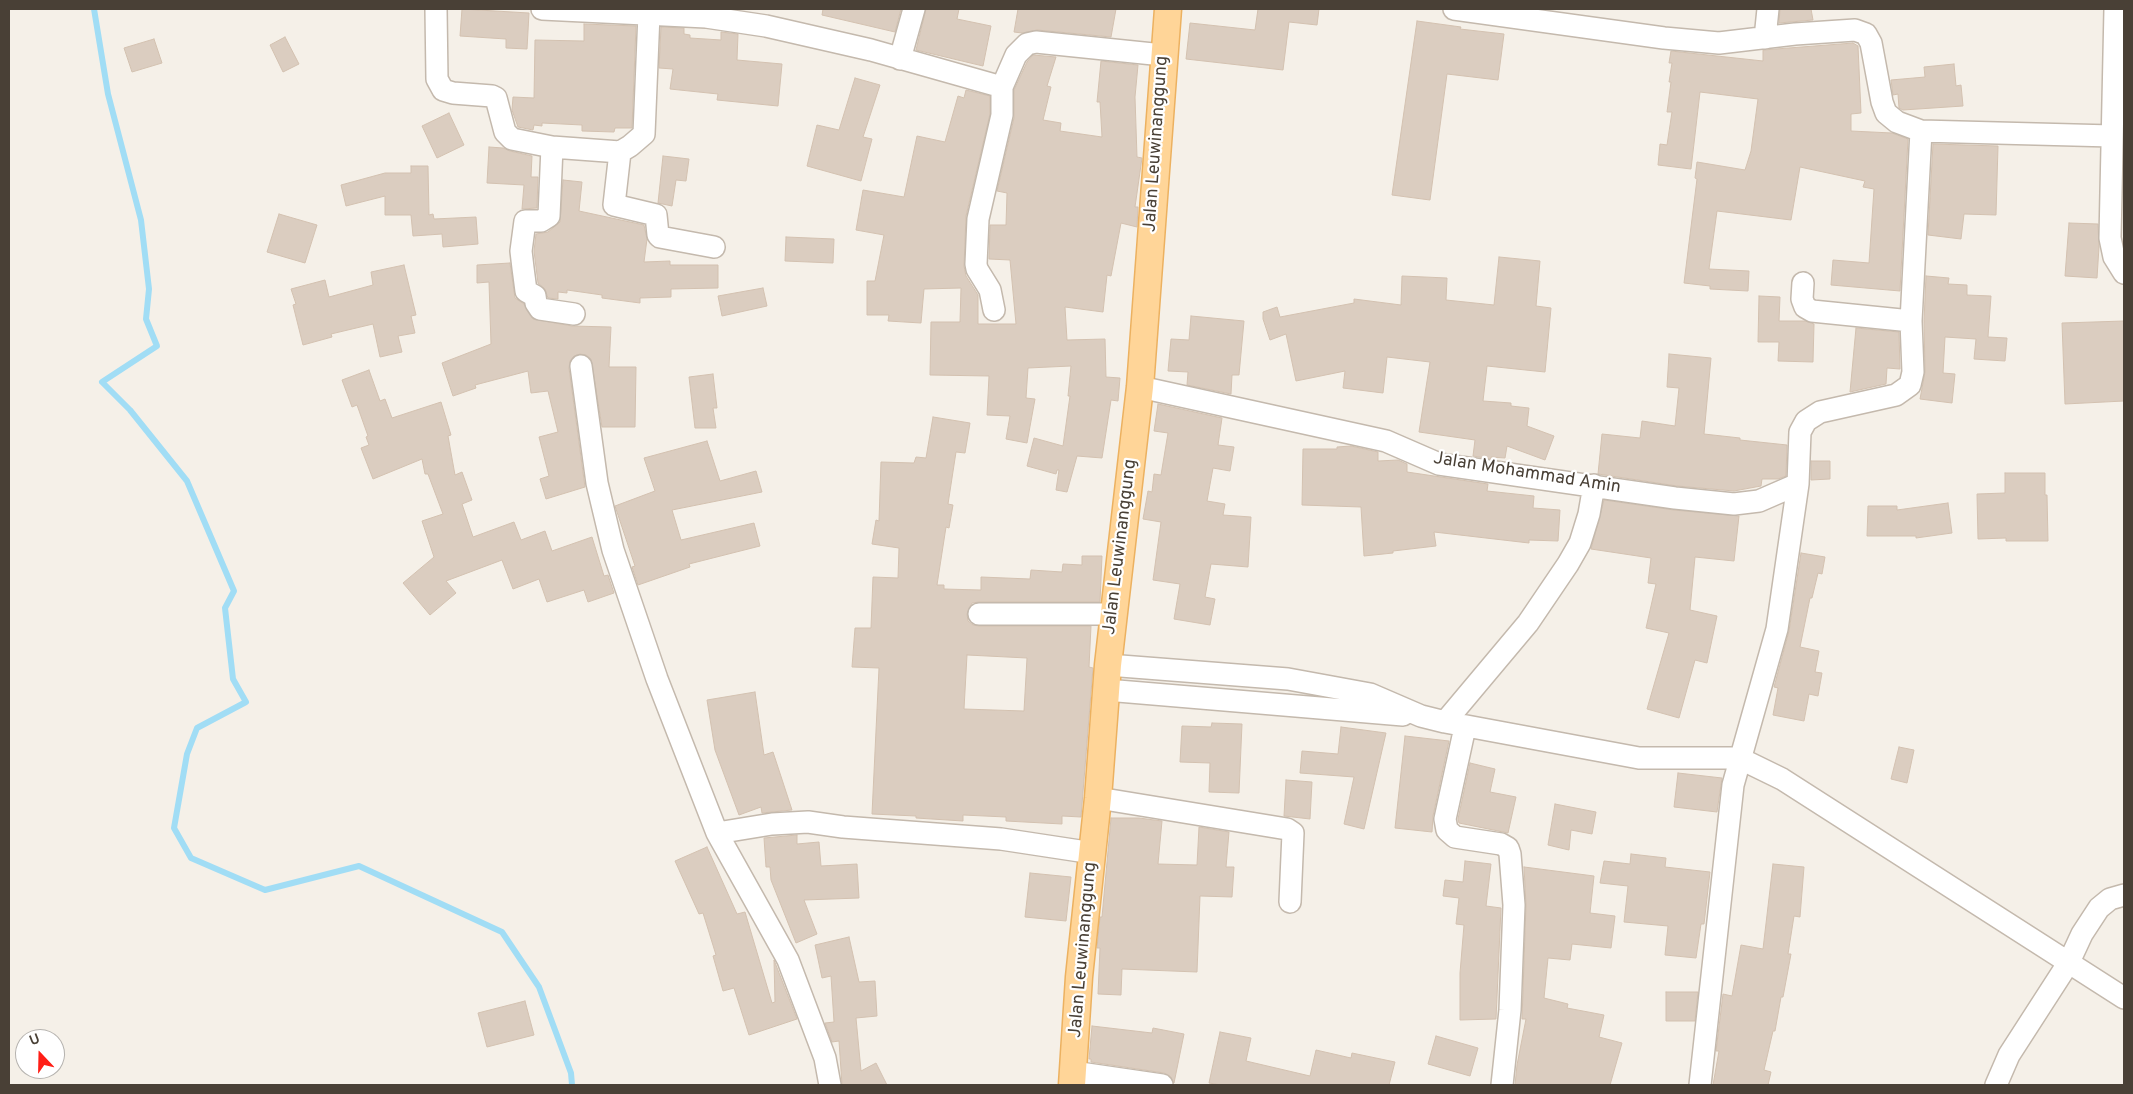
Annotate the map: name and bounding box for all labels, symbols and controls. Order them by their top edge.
street label: Jalan Leuwinanggung [1140,55,1174,233]
street label: Jalan Mohammad Amin [1432,449,1622,499]
street label: Jalan Leuwinanggung [1100,458,1142,636]
street label: Jalan Leuwinanggung [1066,861,1102,1039]
north arrow [15,1029,65,1079]
text: U [27,1031,43,1050]

